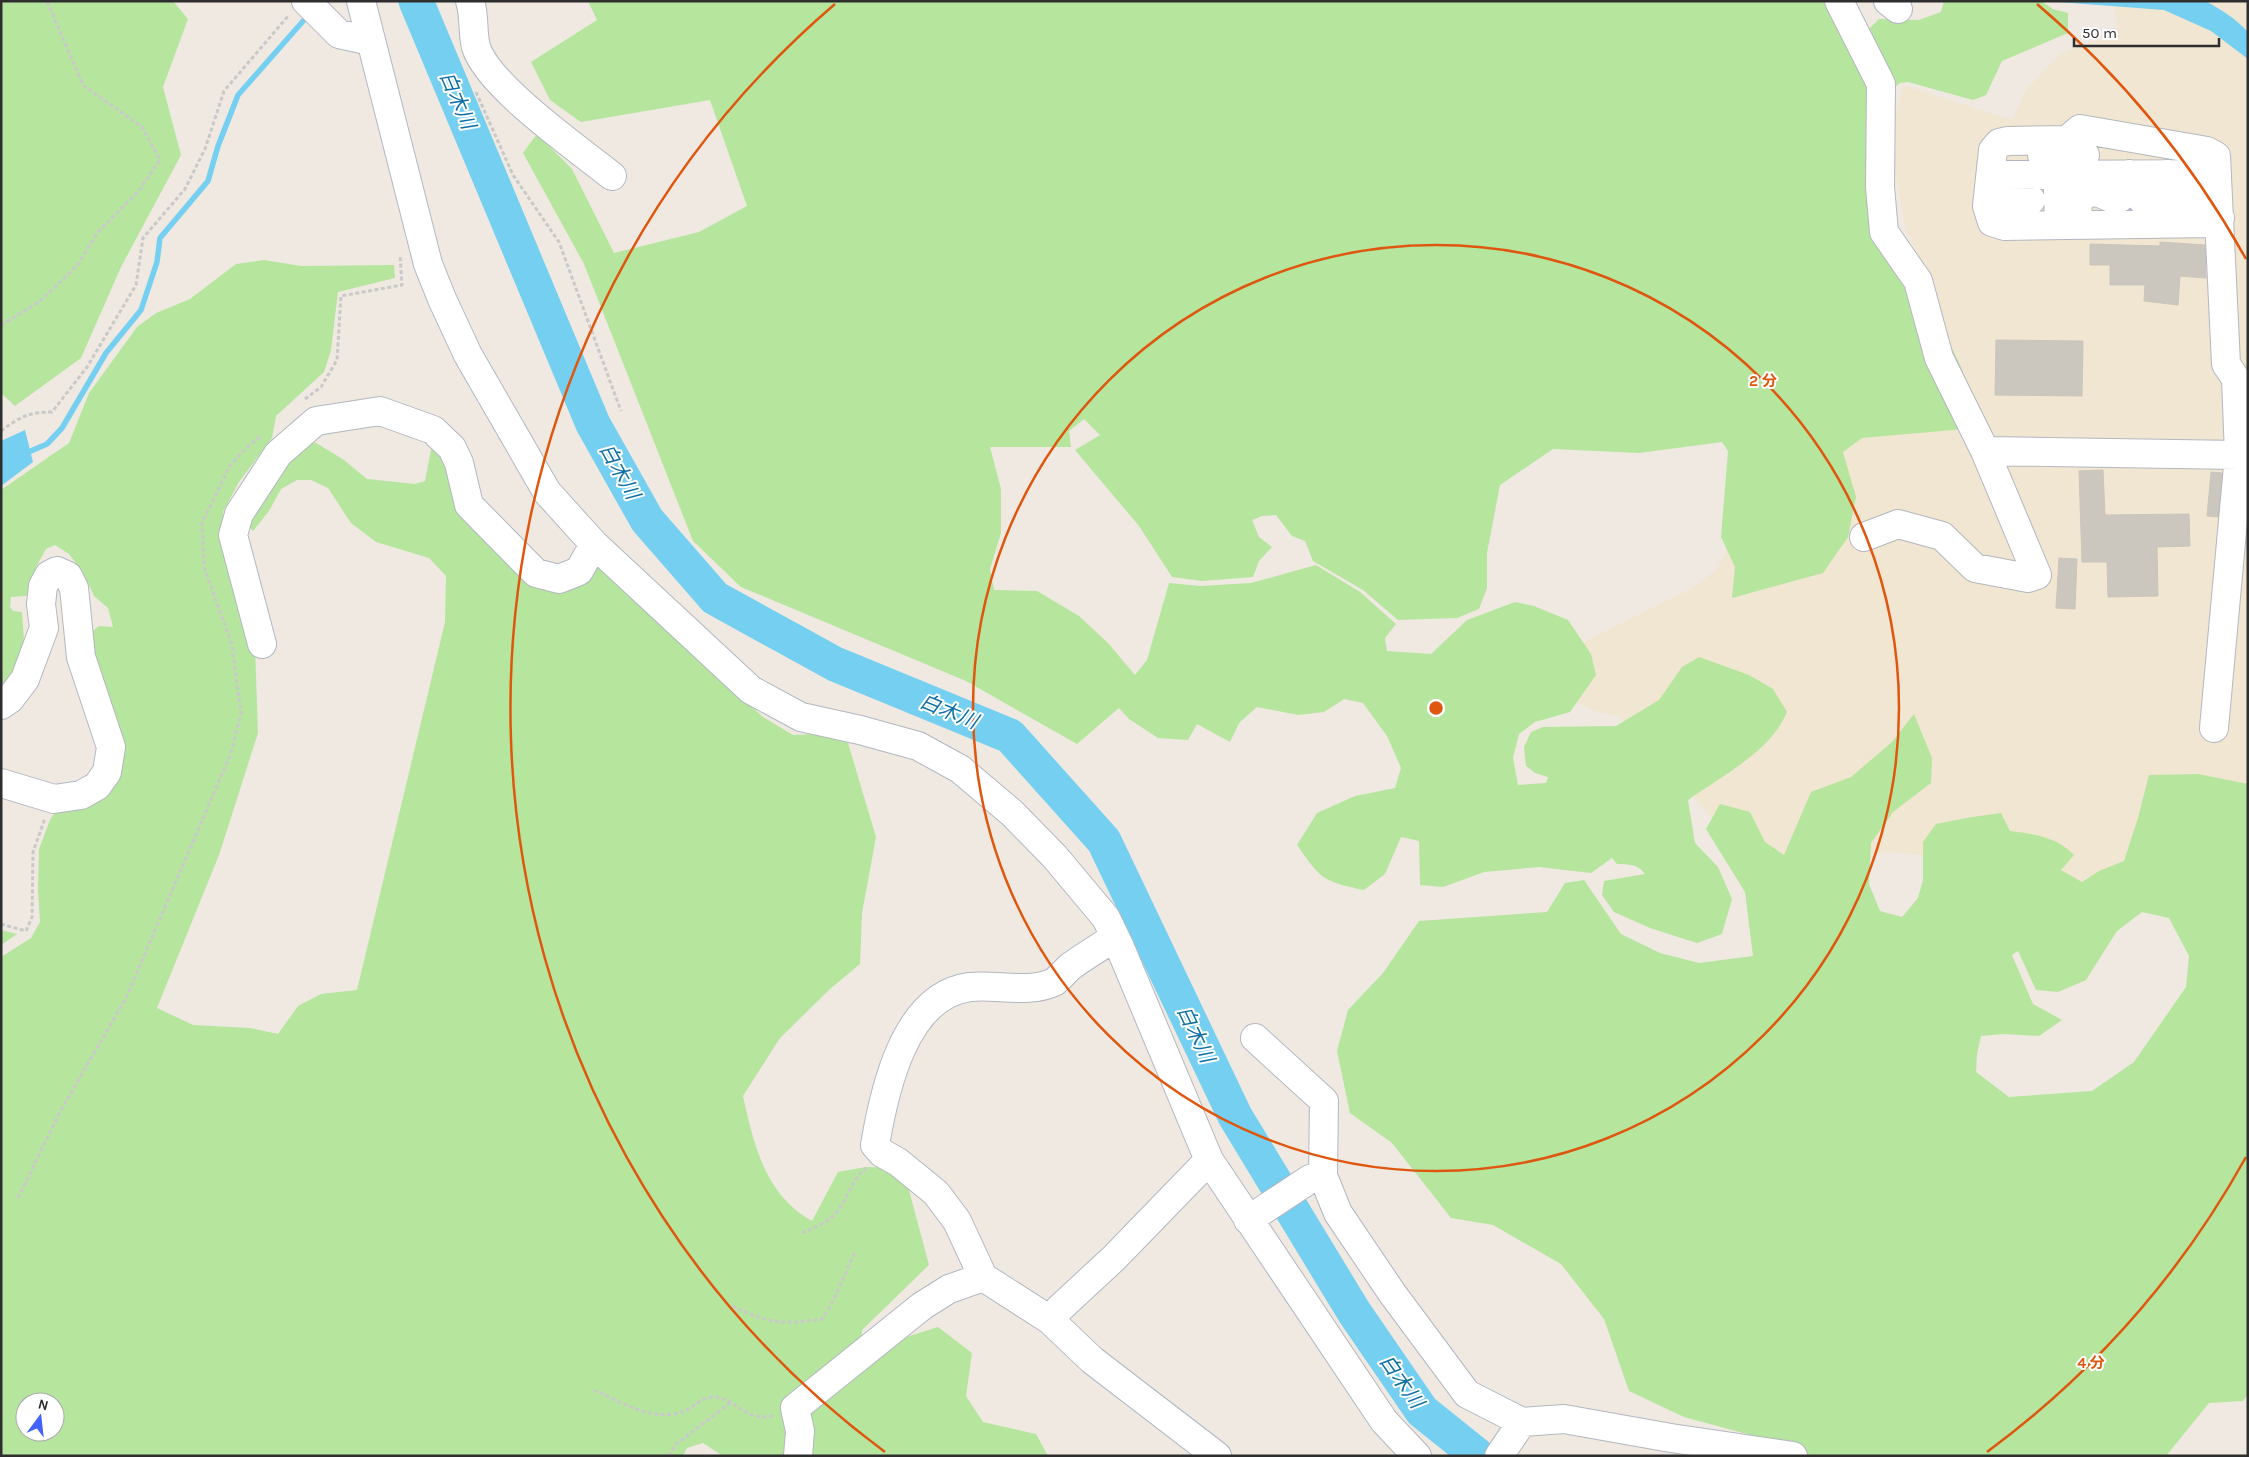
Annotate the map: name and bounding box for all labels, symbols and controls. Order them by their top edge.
scale bar [2074,15,2219,47]
text: 50 m [2082,24,2117,42]
water label: 白木川 [435,68,481,134]
text: 2 分 [1749,372,1777,390]
water label: 白木川 [595,439,645,505]
water label: 白木川 [917,690,983,734]
centre of rings [1427,699,1445,717]
water label: 白木川 [1172,1002,1219,1068]
water label: 白木川 [1375,1350,1429,1414]
text: 4 分 [2077,1354,2105,1372]
north arrow [15,1392,65,1442]
text: N [36,1395,50,1414]

